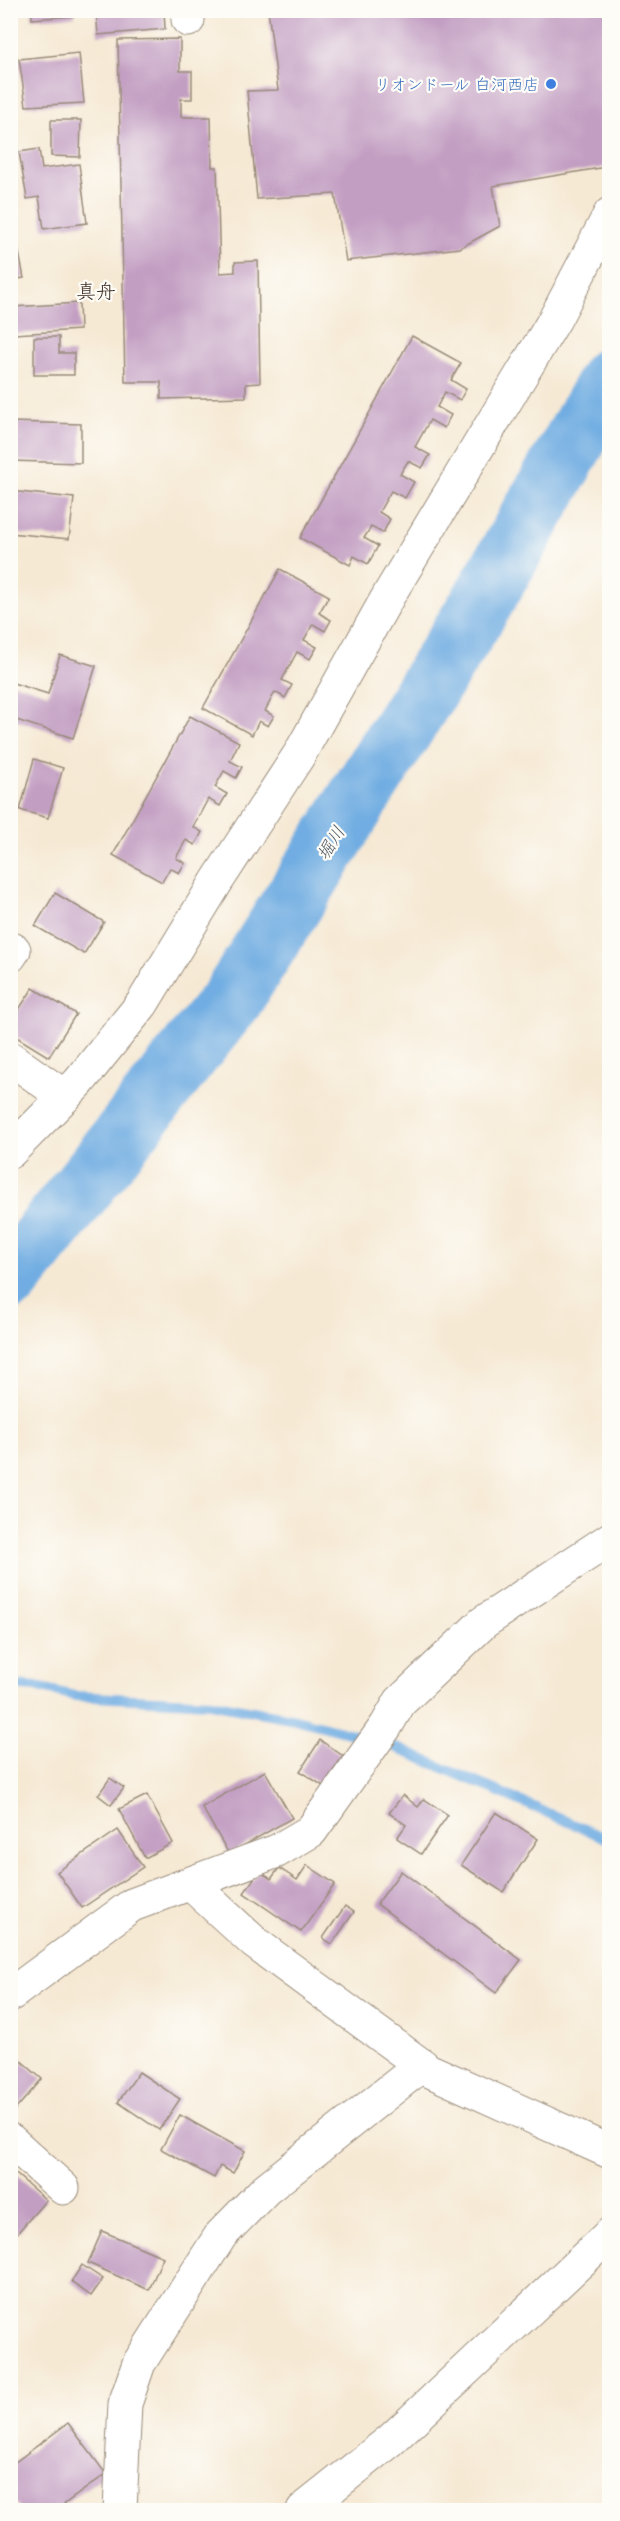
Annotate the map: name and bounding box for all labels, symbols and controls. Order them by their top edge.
place label: リオンドール 白河西店 [375,73,539,94]
marker: リオンドール 白河西店 [544,77,558,91]
district label: 真舟 [76,277,116,303]
water label: 堀川 [310,821,350,864]

